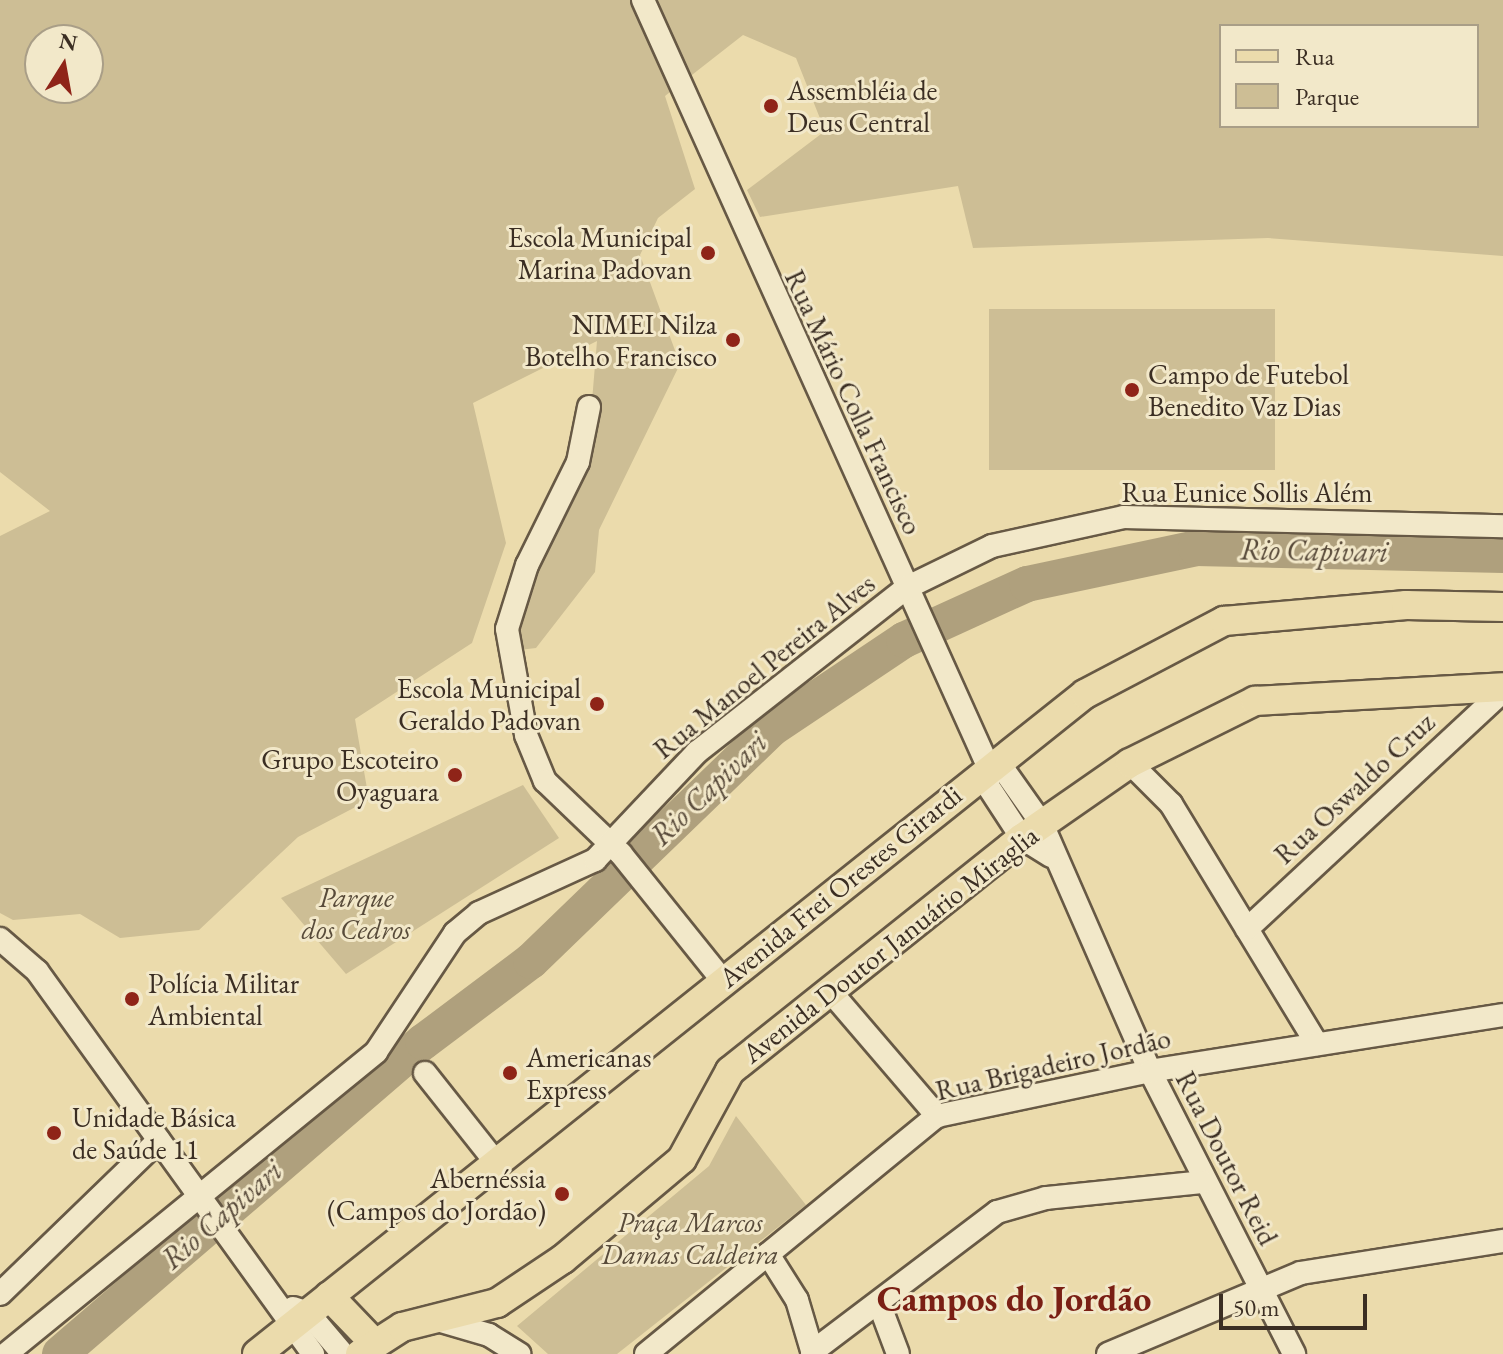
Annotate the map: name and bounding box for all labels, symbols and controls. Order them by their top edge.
north arrow [24,24,104,104]
legend [1219,24,1479,128]
text: N [57,26,80,58]
text: Rua [1295,41,1334,72]
place label: Assembléia de Deus Central [787,73,938,139]
text: Parque [1295,81,1359,112]
marker: Assembléia de Deus Central [762,97,780,115]
place label: Escola Municipal Marina Padovan [508,220,692,286]
marker: Escola Municipal Marina Padovan [699,244,717,262]
street label: Rua Mário Colla Francisco [778,264,930,540]
place label: NIMEI Nilza Botelho Francisco [525,307,717,373]
marker: NIMEI Nilza Botelho Francisco [724,331,742,349]
place label: Campo de Futebol Benedito Vaz Dias [1148,357,1349,423]
marker: Campo de Futebol Benedito Vaz Dias [1123,381,1141,399]
street label: Rua Eunice Sollis Além [1121,475,1373,509]
water label: Rio Capivari [1240,532,1388,570]
street label: Rua Manoel Pereira Alves [647,566,881,766]
place label: Escola Municipal Geraldo Padovan [397,671,581,737]
marker: Escola Municipal Geraldo Padovan [588,695,606,713]
street label: Rua Oswaldo Cruz [1267,705,1441,871]
water label: Rio Capivari [643,725,775,853]
place label: Grupo Escoteiro Oyaguara [261,742,439,808]
marker: Grupo Escoteiro Oyaguara [446,766,464,784]
street label: Avenida Frei Orestes Girardi [712,778,968,994]
street label: Avenida Doutor Januário Miraglia [735,818,1045,1070]
park label: Parque dos Cedros [301,880,411,946]
place label: Polícia Militar Ambiental [148,966,299,1032]
marker: Polícia Militar Ambiental [123,990,141,1008]
street label: Rua Brigadeiro Jordão [932,1021,1174,1107]
place label: Americanas Express [526,1040,651,1106]
marker: Americanas Express [501,1064,519,1082]
street label: Rua Doutor Reid [1169,1065,1285,1251]
place label: Unidade Básica de Saúde 11 [72,1100,236,1166]
marker: Unidade Básica de Saúde 11 [43,1122,65,1144]
water label: Rio Capivari [154,1153,290,1277]
place label: Abernéssia (Campos do Jordão) [327,1161,546,1227]
marker: Abernéssia (Campos do Jordão) [553,1185,571,1203]
park label: Praça Marcos Damas Caldeira [601,1205,779,1271]
district label: Campos do Jordão [877,1277,1151,1321]
scale bar [1223,1278,1371,1328]
text: 50 m [1233,1292,1280,1323]

